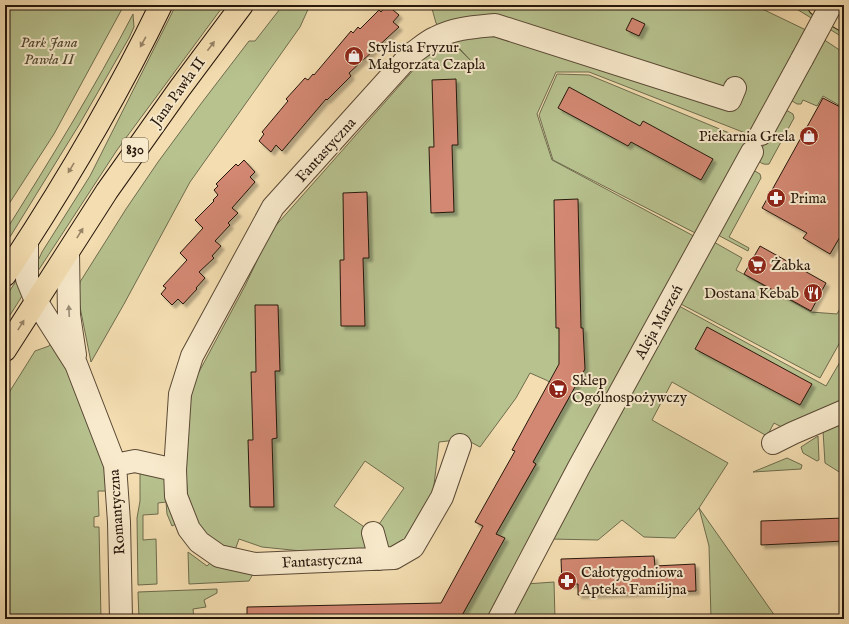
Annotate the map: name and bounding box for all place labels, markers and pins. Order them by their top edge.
place label: Stylista Fryzur Małgorzata Czapla [368,38,486,74]
shop icon: Stylista Fryzur Małgorzata Czapla [343,45,365,67]
shop icon: Piekarnia Grela [798,125,820,147]
place label: Piekarnia Grela [699,127,796,146]
pharmacy icon: Prima [765,187,787,209]
place label: Prima [790,189,827,208]
supermarket icon: Żabka [746,254,768,276]
place label: Żabka [771,256,811,275]
restaurant icon: Dostana Kebab [802,282,824,304]
place label: Dostana Kebab [704,284,799,303]
place label: Sklep Ogólnospożywczy [572,371,688,407]
supermarket icon: Sklep Ogólnospożywczy [547,378,569,400]
place label: Całotygodniowa Apteka Familijna [580,563,687,599]
pharmacy icon: Całotygodniowa Apteka Familijna [556,570,578,592]

